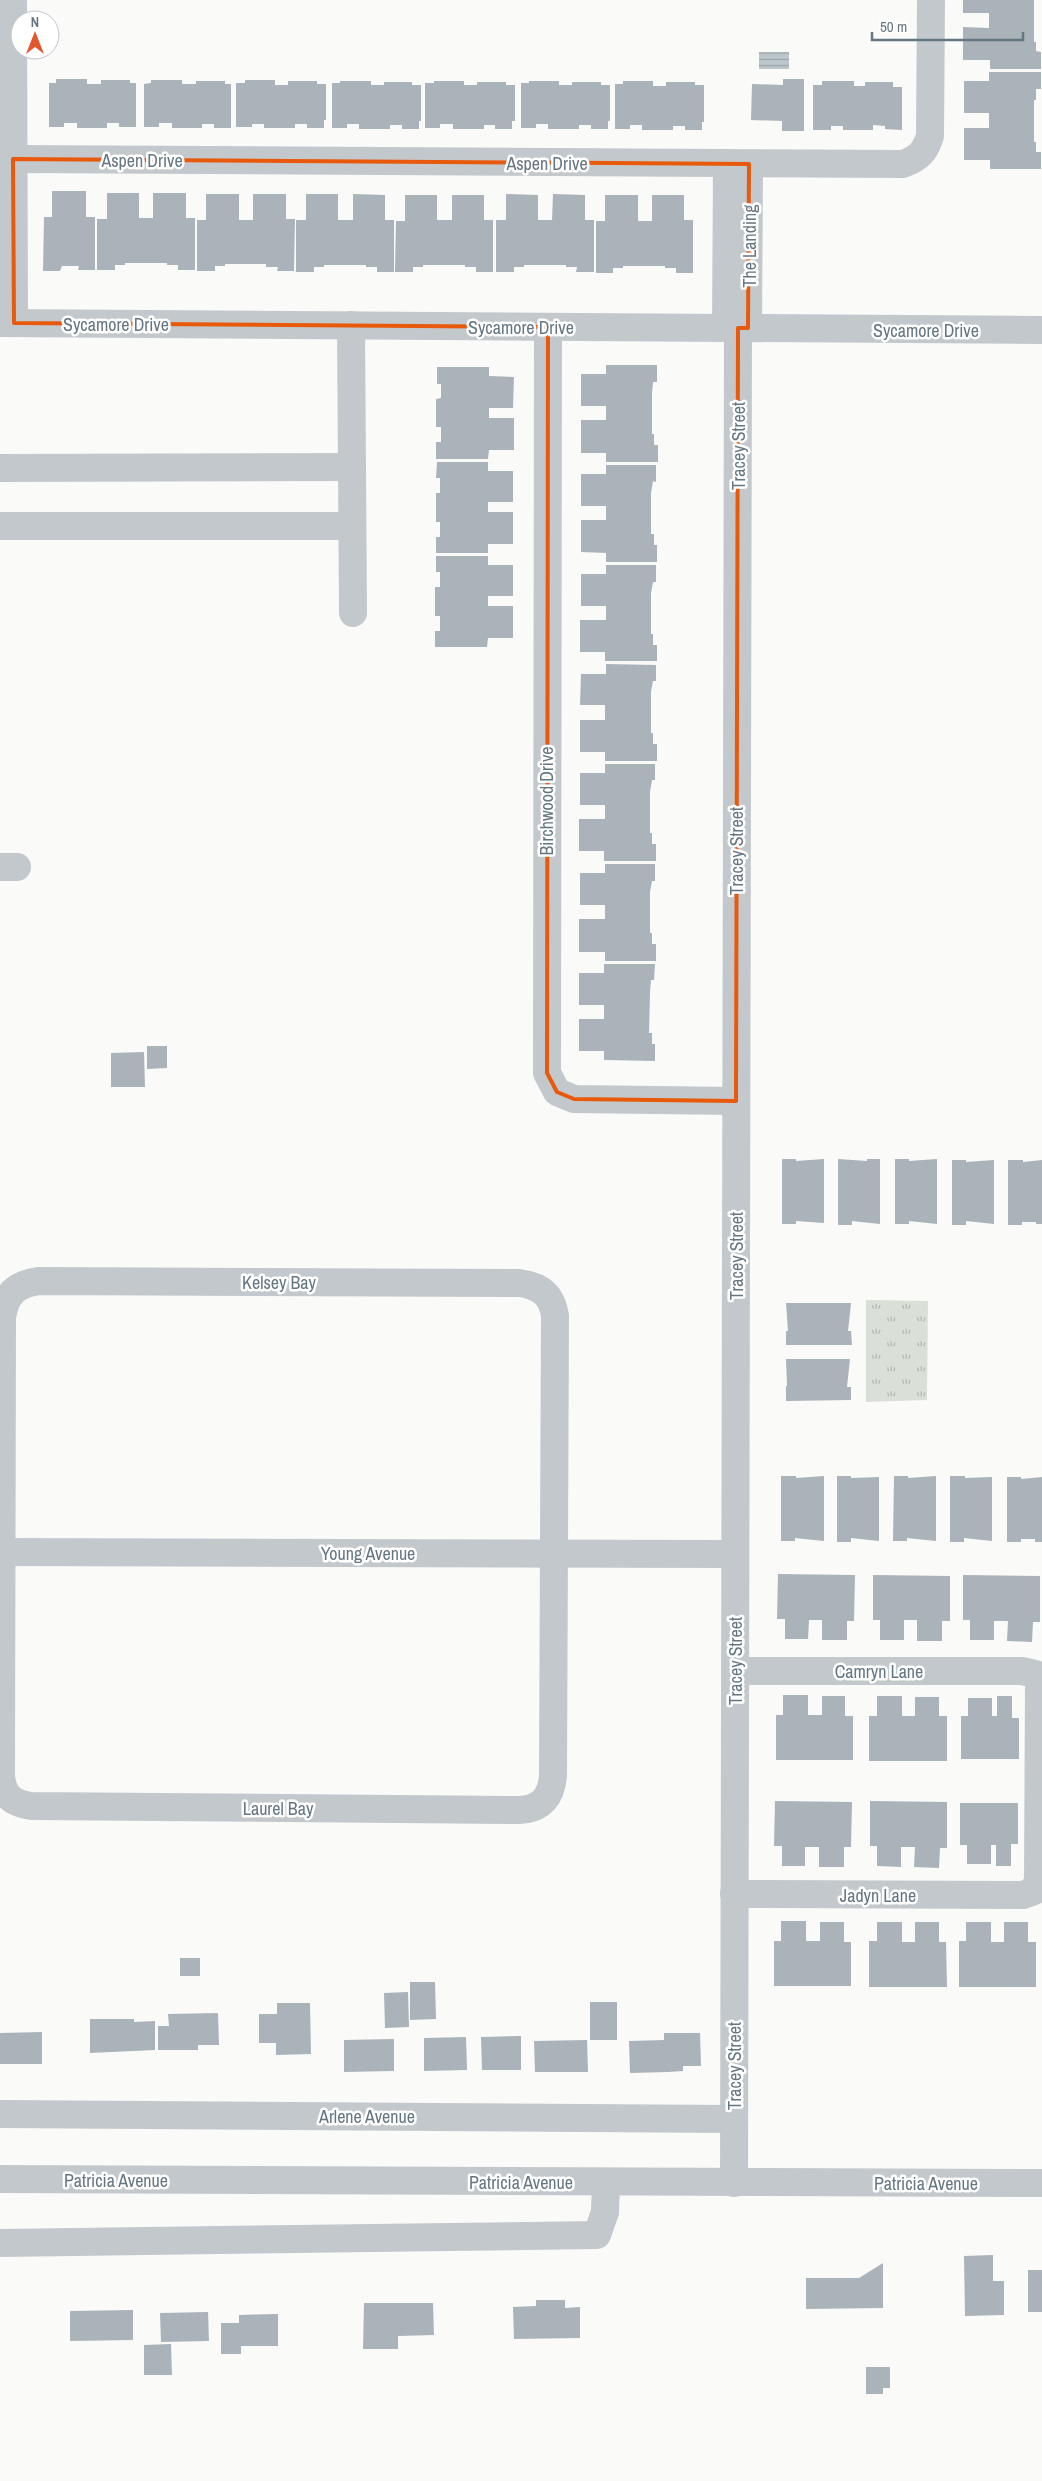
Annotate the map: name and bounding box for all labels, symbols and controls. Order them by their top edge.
north arrow [10,10,60,60]
scale bar [872,10,1023,42]
text: N [31,13,39,31]
text: 50 m [880,16,907,37]
street label: Aspen Drive [100,148,183,173]
street label: Aspen Drive [505,151,588,176]
street label: The Landing [737,204,762,287]
street label: Sycamore Drive [63,312,169,337]
street label: Sycamore Drive [468,315,574,340]
street label: Sycamore Drive [873,318,979,343]
street label: Tracey Street [726,402,751,490]
street label: Birchwood Drive [534,746,559,856]
street label: Tracey Street [724,807,749,895]
street label: Tracey Street [724,1212,749,1300]
street label: Kelsey Bay [242,1270,317,1295]
street label: Young Avenue [321,1541,415,1566]
street label: Tracey Street [723,1617,748,1705]
street label: Camryn Lane [835,1659,923,1684]
street label: Laurel Bay [243,1796,314,1821]
street label: Jadyn Lane [840,1883,916,1908]
street label: Tracey Street [722,2022,747,2110]
street label: Arlene Avenue [318,2104,415,2129]
street label: Patricia Avenue [64,2168,168,2193]
street label: Patricia Avenue [469,2170,573,2195]
street label: Patricia Avenue [874,2171,978,2196]

